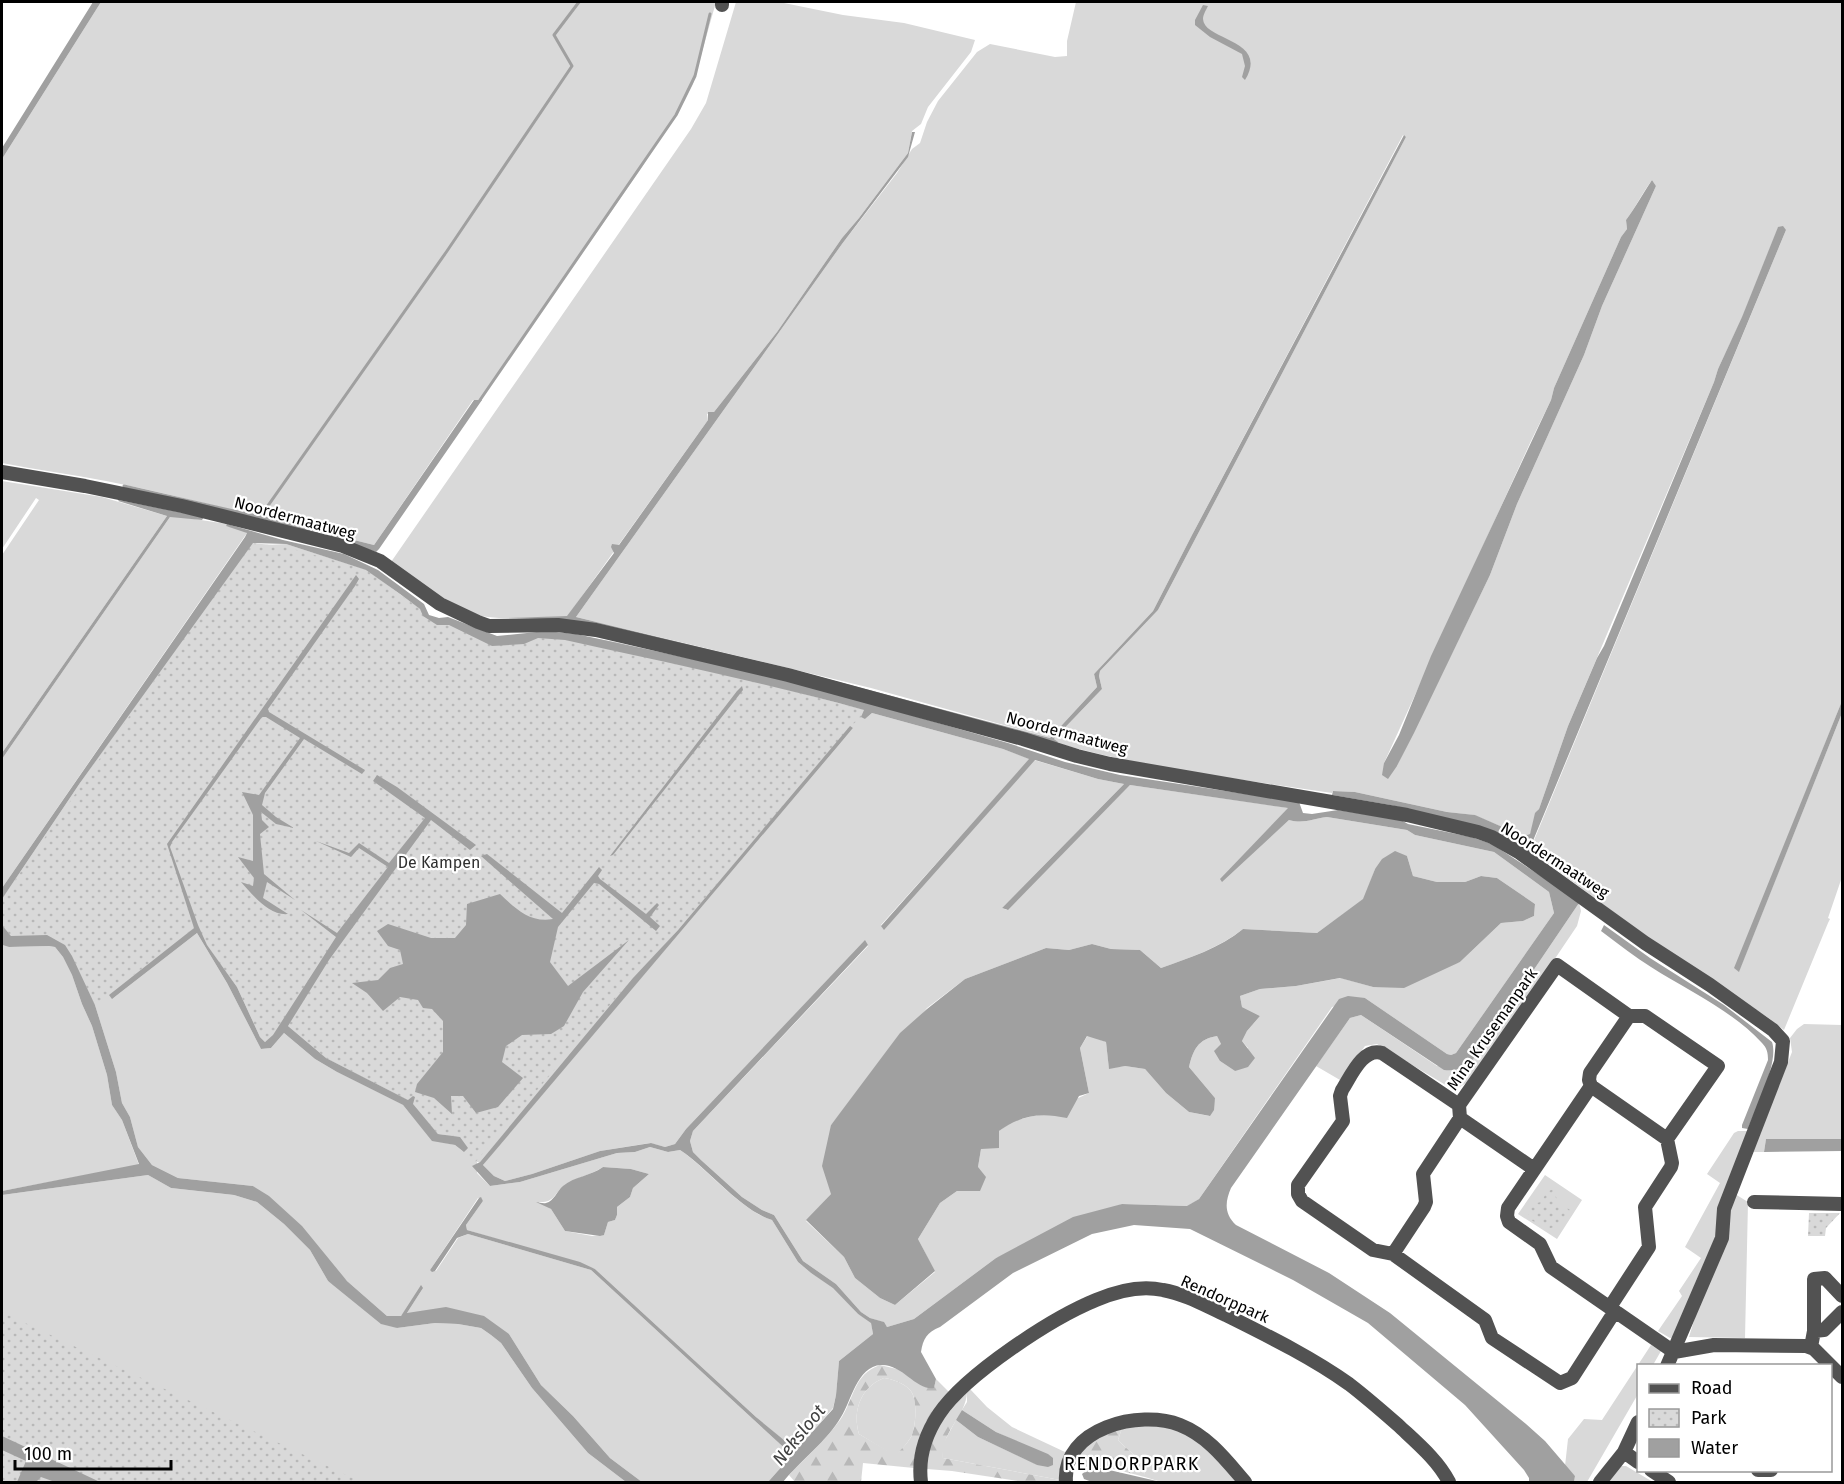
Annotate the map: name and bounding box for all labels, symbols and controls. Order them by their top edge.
street label: Noordermaatweg [232,493,359,544]
street label: Noordermaatweg [1004,708,1131,759]
street label: Noordermaatweg [1497,818,1613,902]
park label: De Kampen [398,853,480,872]
street label: Mina Krusemanpark [1443,964,1542,1094]
street label: Rendorppark [1178,1271,1273,1327]
legend [1637,1364,1832,1472]
text: Road [1691,1377,1733,1399]
water label: Neksloot [768,1400,831,1470]
text: Park [1691,1407,1727,1429]
scale bar [15,1433,171,1471]
text: Water [1691,1437,1738,1459]
text: 100 m [24,1443,72,1465]
district label: RENDORPPARK [1064,1453,1200,1475]

